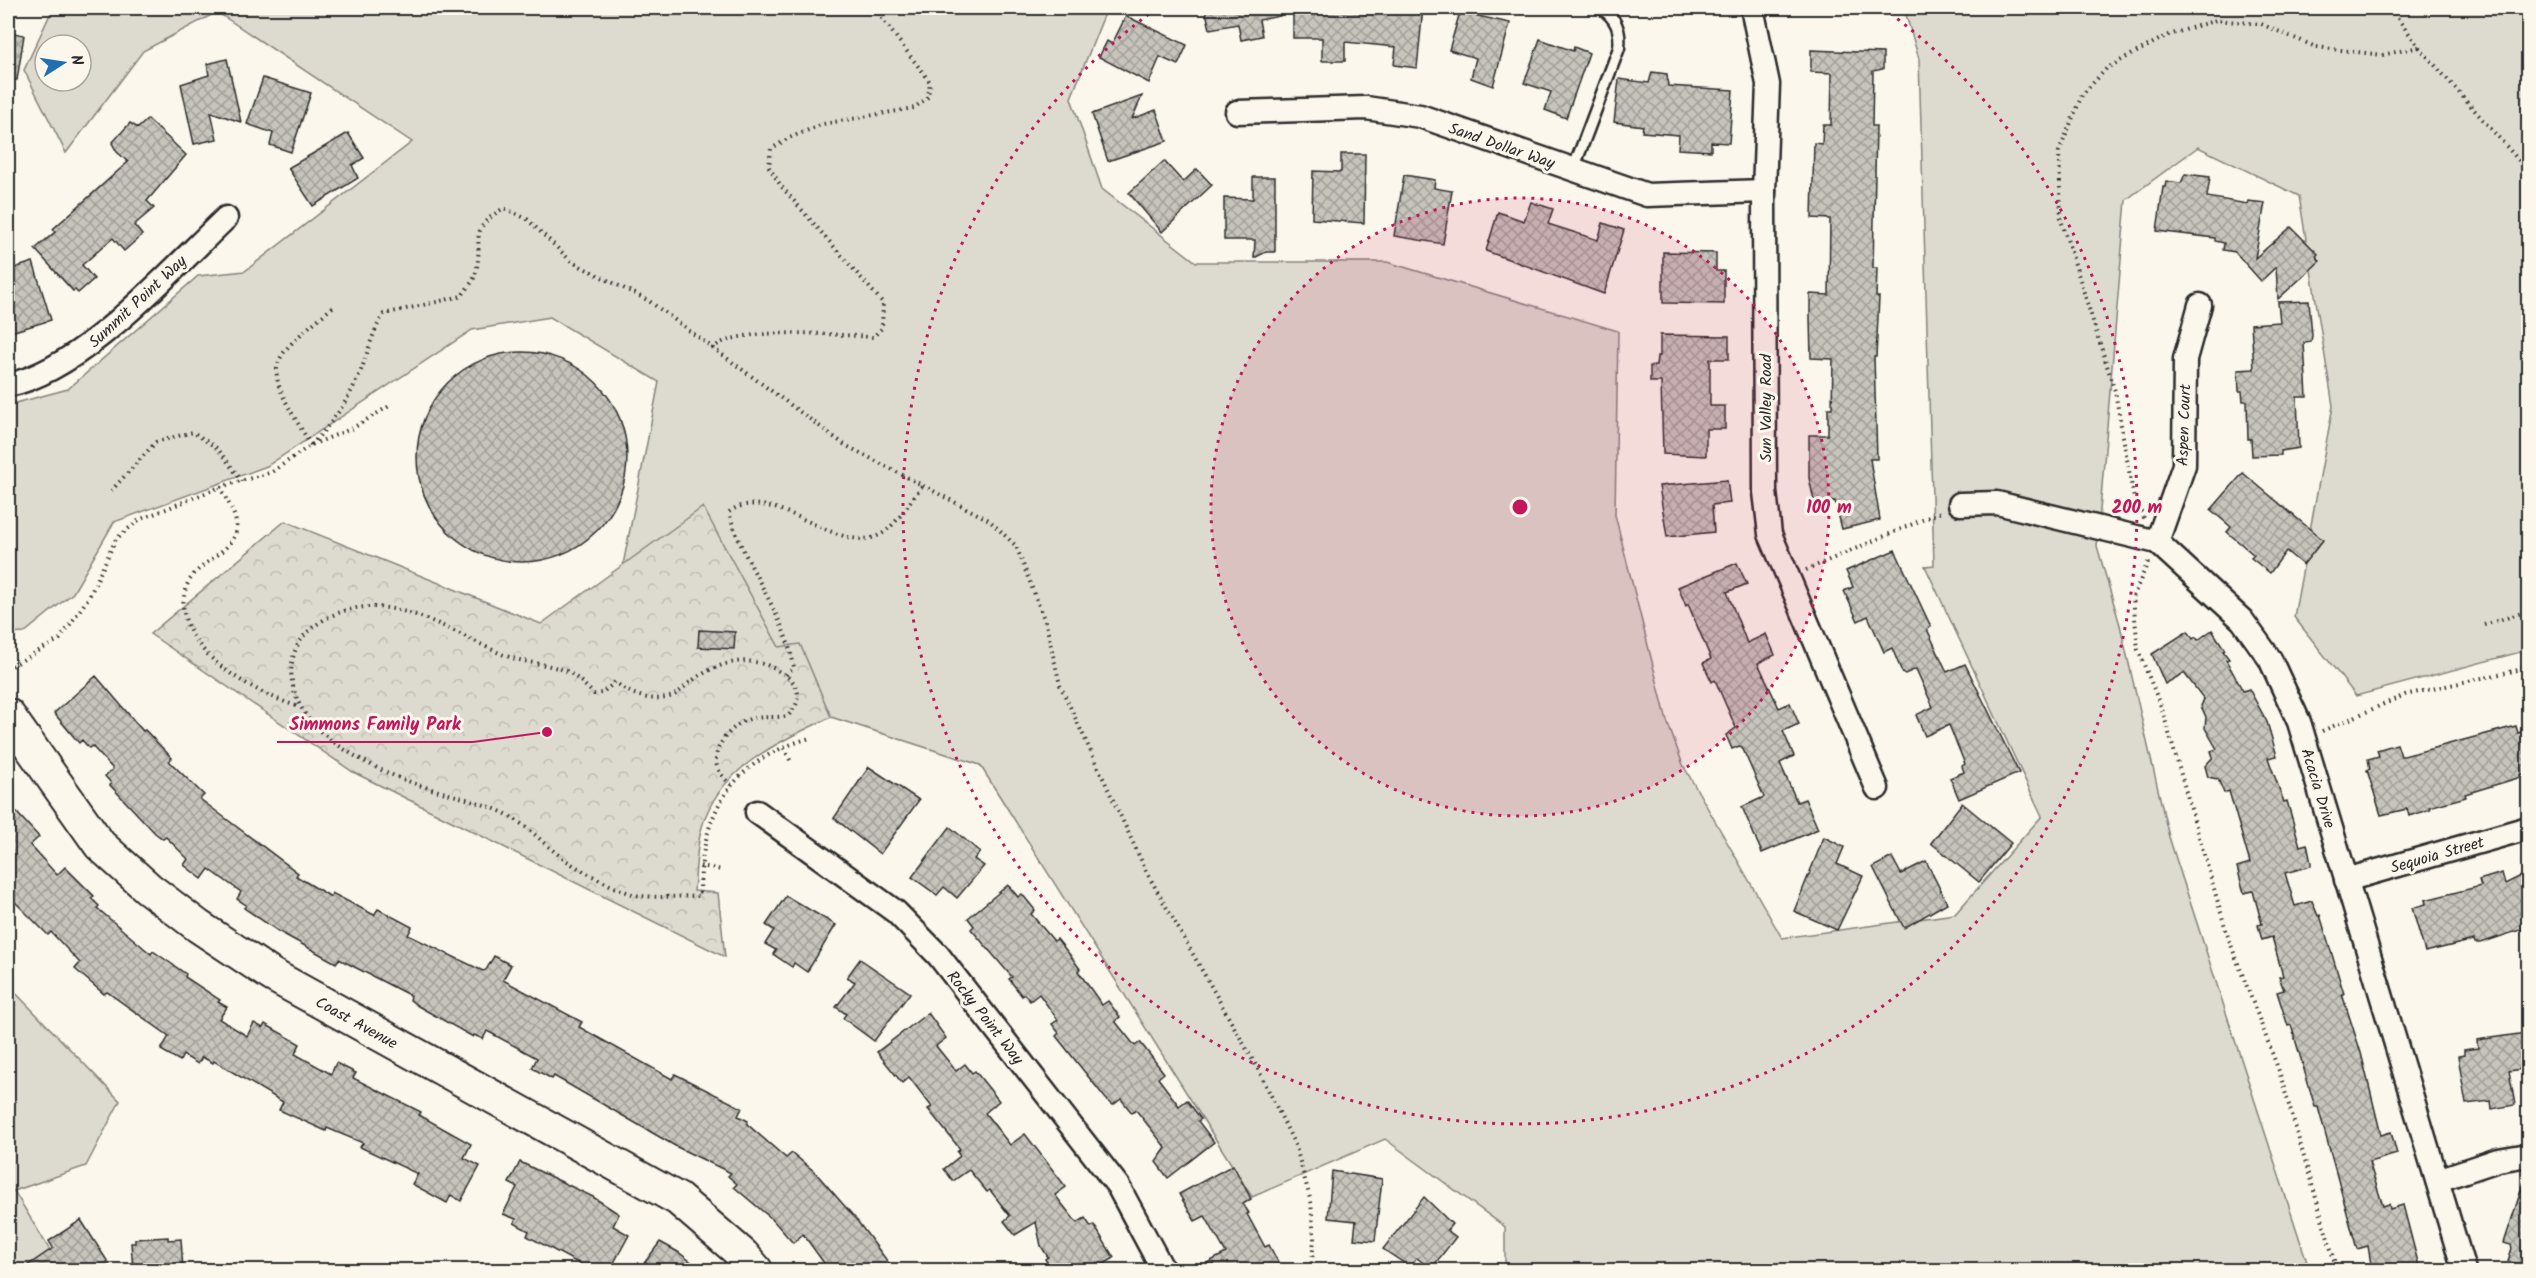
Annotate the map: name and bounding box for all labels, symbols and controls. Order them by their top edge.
north arrow [33,33,93,93]
text: N [63,53,89,68]
street label: Sand Dollar Way [1445,117,1559,176]
street label: Summit Point Way [83,249,193,354]
street label: Sun Valley Road [1754,353,1779,462]
street label: Aspen Court [2171,383,2198,467]
text: 100 m [1806,494,1852,523]
text: 200 m [2112,494,2163,523]
centre of rings [1510,497,1530,517]
callout: Simmons Family Park [277,706,473,742]
text: Simmons Family Park [289,711,462,740]
street label: Acacia Drive [2294,745,2342,832]
street label: Sequoia Street [2388,830,2488,881]
street label: Rocky Point Way [940,965,1030,1071]
street label: Coast Avenue [310,990,402,1056]

